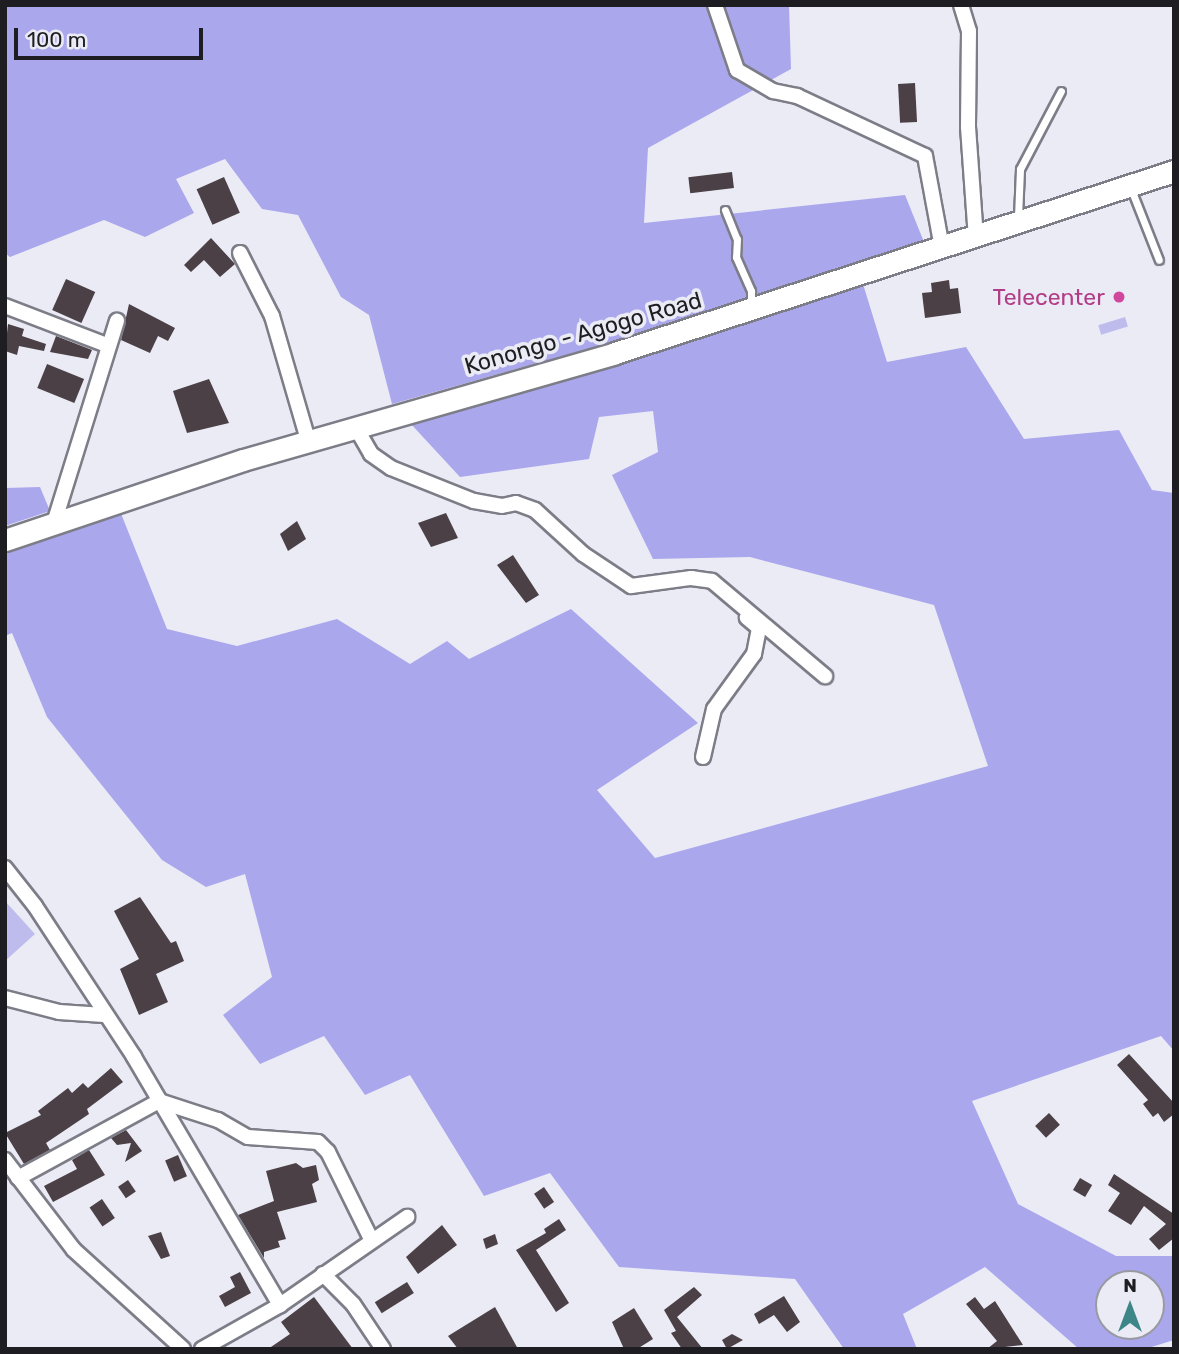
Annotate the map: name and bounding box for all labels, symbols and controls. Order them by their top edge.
scale bar [18,14,206,58]
text: 100 m [27,27,86,52]
place label: Telecenter [993,283,1105,311]
street label: Konongo - Agogo Road [461,286,705,380]
marker: Telecenter [1111,289,1127,305]
north arrow [1095,1270,1165,1340]
text: N [1123,1274,1137,1297]

